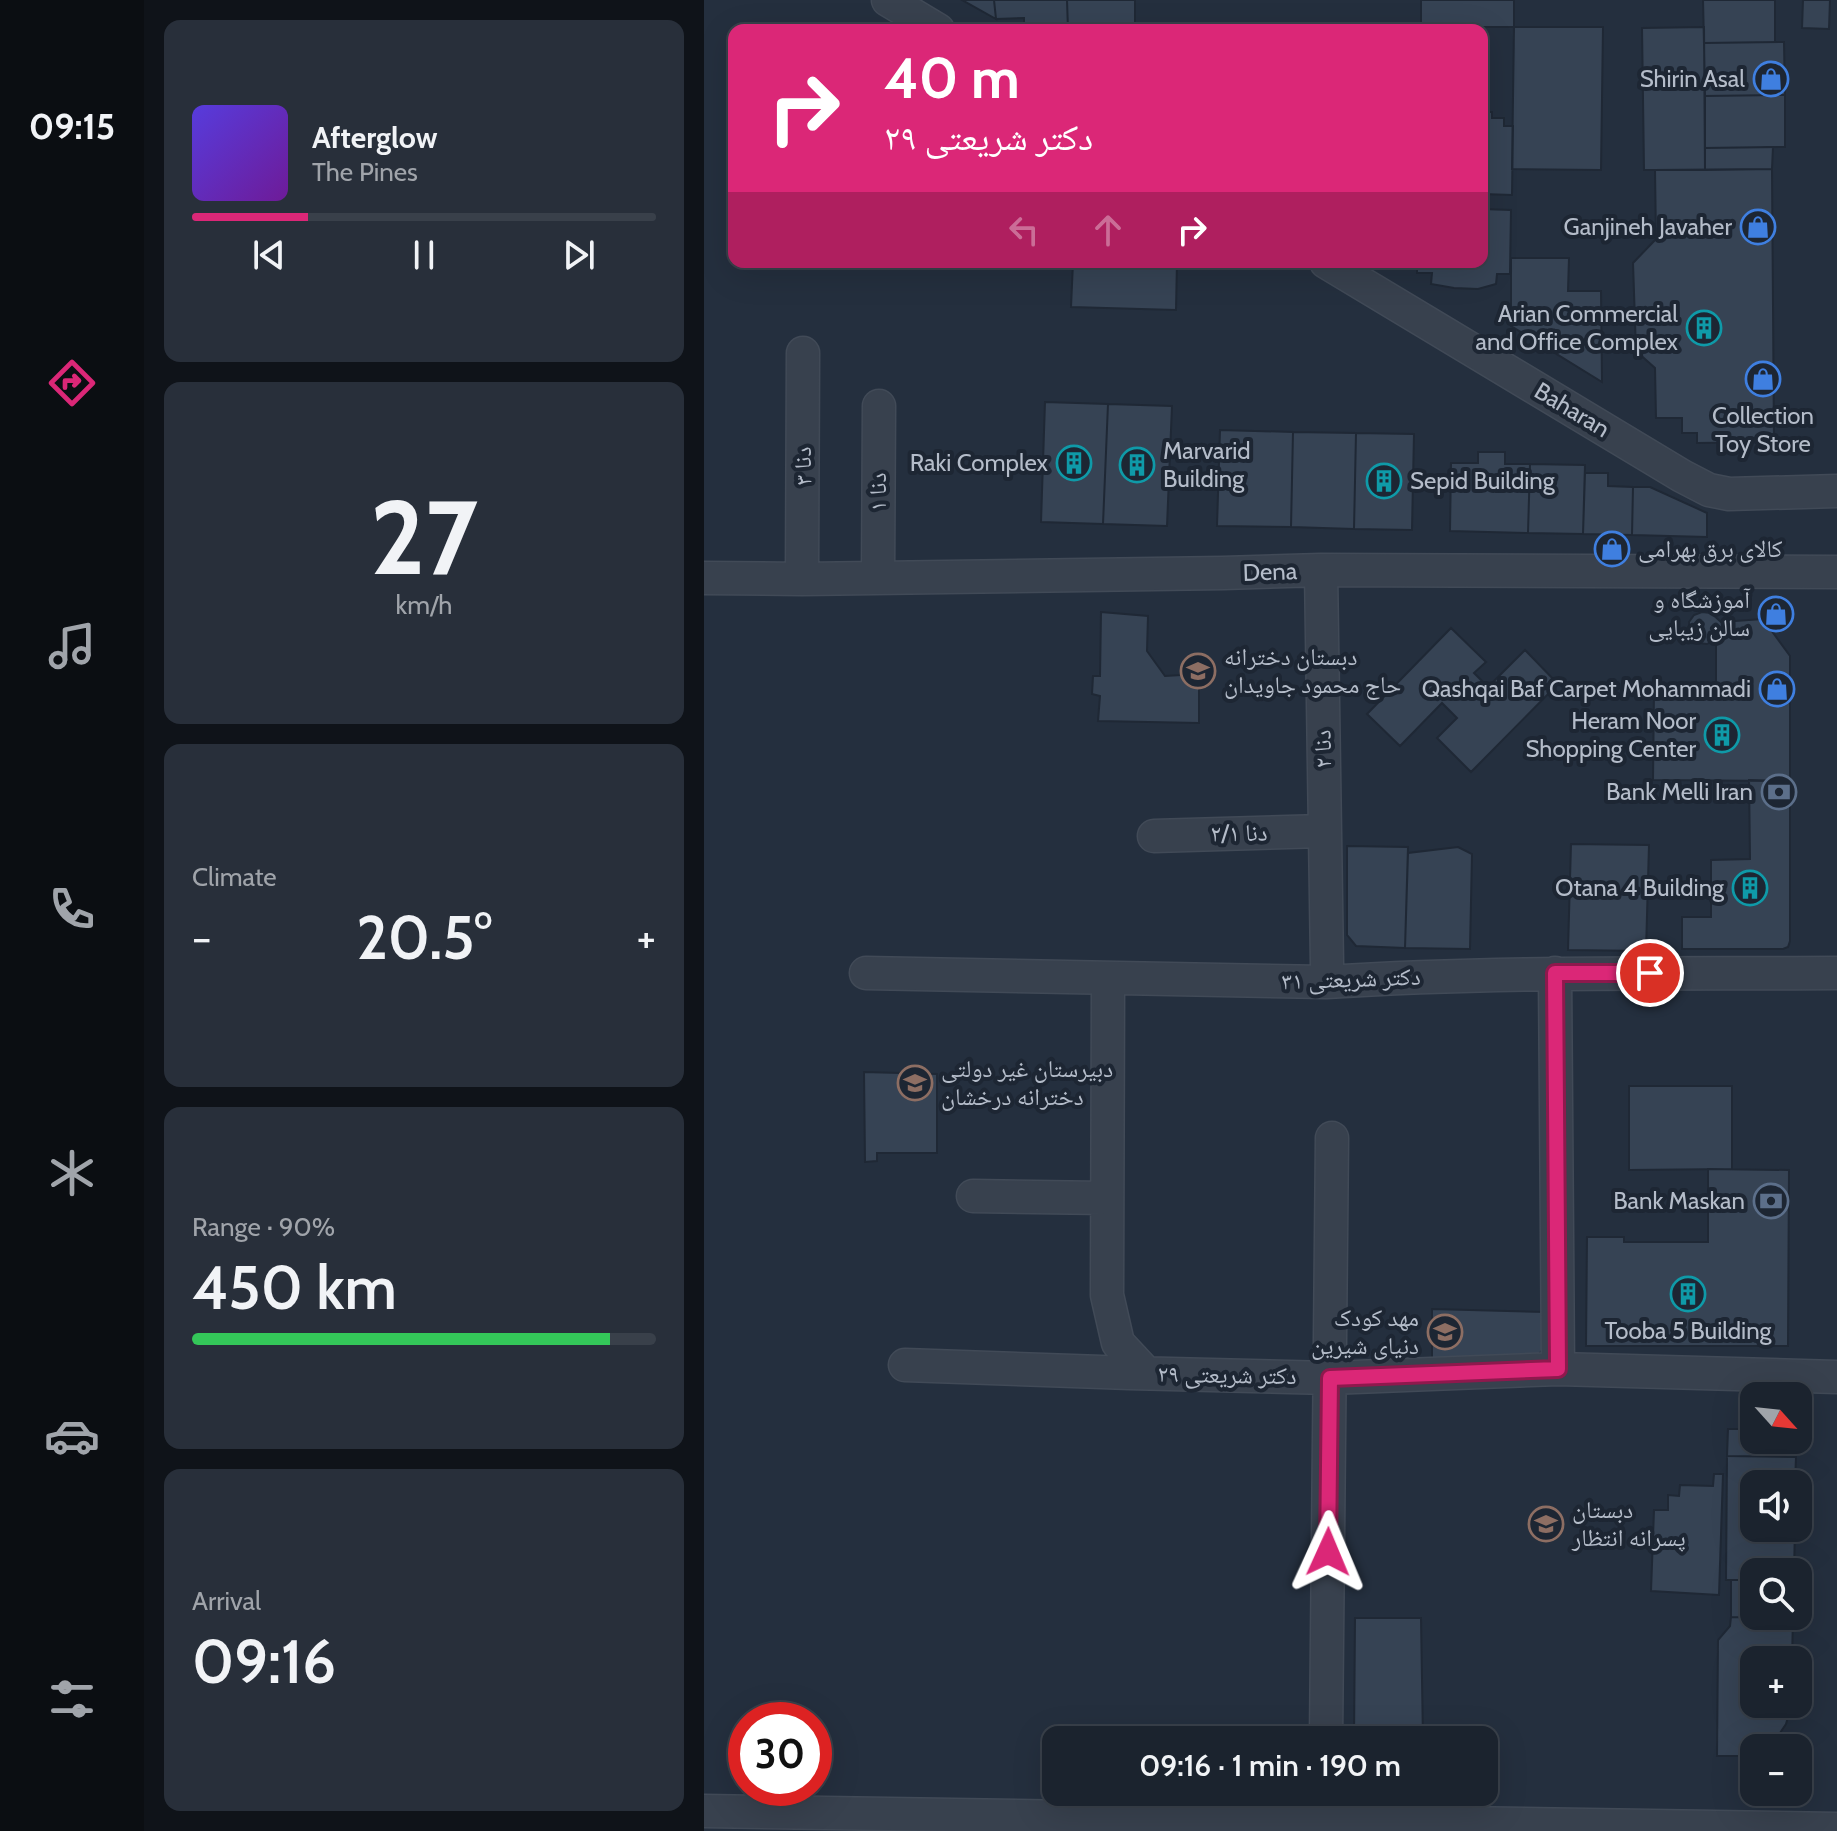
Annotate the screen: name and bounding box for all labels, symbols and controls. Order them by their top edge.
text: 40 m [884,44,1020,112]
icon: right [752,56,856,160]
shop icon: Shirin Asal [1752,60,1790,98]
place label: Shirin Asal [1640,64,1745,93]
text: 09:15 [29,104,115,148]
text: ۲۹ دکتر شریعتی [884,115,1093,159]
text: Afterglow [312,119,438,156]
text: The Pines [312,156,418,188]
icon: left [1002,208,1046,252]
icon: ahead [1086,208,1130,252]
icon: right [1170,208,1214,252]
shop icon: Ganjineh Javaher [1739,208,1777,246]
place label: Ganjineh Javaher [1564,212,1732,241]
icon: previous [247,233,291,277]
icon: pause [402,233,446,277]
icon: next [557,233,601,277]
place label: Arian Commercial and Office Complex [1475,299,1679,356]
building icon: Arian Commercial and Office Complex [1685,309,1723,347]
icon: directions [44,355,100,411]
shop icon: Collection Toy Store [1744,360,1782,398]
street label: Baharan [1529,376,1615,443]
place label: Collection Toy Store [1712,401,1814,458]
place label: Marvarid Building [1163,436,1251,493]
building icon: Raki Complex [1055,444,1093,482]
building icon: Marvarid Building [1118,446,1156,484]
street label: ۳ دنا [788,447,817,485]
place label: Raki Complex [910,448,1049,477]
building icon: Sepid Building [1365,462,1403,500]
place label: Sepid Building [1410,466,1556,495]
street label: ۱ دنا [863,473,892,511]
text: 27 [370,474,478,600]
shop icon: کالای برق بهرامی [1593,530,1631,568]
place label: کالای برق بهرامی [1638,534,1783,563]
street label: Dena [1242,556,1298,587]
place label: آموزشگاه و سالن زیبایی [1648,585,1751,642]
text: km/h [396,589,452,621]
shop icon: آموزشگاه و سالن زیبایی [1757,595,1795,633]
icon: music [44,618,100,674]
place label: دبستان دخترانه حاج محمود جاویدان [1224,642,1401,700]
school or university icon: دبستان دخترانه حاج محمود جاویدان [1179,652,1217,690]
shop icon: Qashqai Baf Carpet Mohammadi [1758,670,1796,708]
place label: Qashqai Baf Carpet Mohammadi [1422,674,1751,703]
place label: Heram Noor Shopping Center [1526,706,1696,763]
building icon: Heram Noor Shopping Center [1703,716,1741,754]
street label: ۲ دنا [1308,729,1337,769]
bank icon: Bank Melli Iran [1760,773,1798,811]
place label: Bank Melli Iran [1606,777,1753,806]
street label: ۲/۱ دنا [1210,818,1268,847]
text: Climate [192,861,277,893]
building icon: Otana 4 Building [1731,869,1769,907]
place label: Otana 4 Building [1555,873,1725,902]
icon: phone [44,881,100,937]
text: 20.5° [356,901,492,974]
text: − [192,911,211,964]
text: + [637,911,656,964]
pin [1616,939,1684,1007]
icon: arrive [1628,951,1672,995]
street label: ۳۱ دکتر شریعتی [1281,962,1421,995]
place label: دبیرستان غیر دولتی دخترانه درخشان [941,1054,1113,1111]
school or university icon: دبیرستان غیر دولتی دخترانه درخشان [896,1064,934,1102]
icon: climate [44,1145,100,1201]
bank icon: Bank Maskan [1752,1182,1790,1220]
place label: Bank Maskan [1613,1186,1745,1215]
text: Range · 90% [192,1211,335,1243]
text: 450 km [192,1251,397,1324]
building icon: Tooba 5 Building [1669,1275,1707,1313]
place label: مهد کودک دنیای شیرین [1311,1303,1419,1360]
school or university icon: مهد کودک دنیای شیرین [1426,1313,1464,1351]
place label: Tooba 5 Building [1604,1316,1773,1345]
street label: ۲۹ دکتر شریعتی [1157,1359,1297,1390]
north arrow [1740,1382,1812,1454]
map controls [1740,1382,1812,1806]
icon: car [44,1408,100,1464]
button: sound [1740,1470,1812,1542]
place label: دبستان پسرانه انتظار [1571,1495,1686,1552]
school or university icon: دبستان پسرانه انتظار [1527,1505,1565,1543]
position arrow [1286,1510,1370,1594]
button: search [1740,1558,1812,1630]
text: Arrival [192,1585,261,1617]
text: 09:16 [192,1625,336,1698]
button: + [1740,1646,1812,1718]
icon: filters [44,1671,100,1727]
speed limit sign: 30 [728,1702,832,1806]
button: − [1740,1734,1812,1806]
text: 09:16 · 1 min · 190 m [1139,1747,1401,1784]

